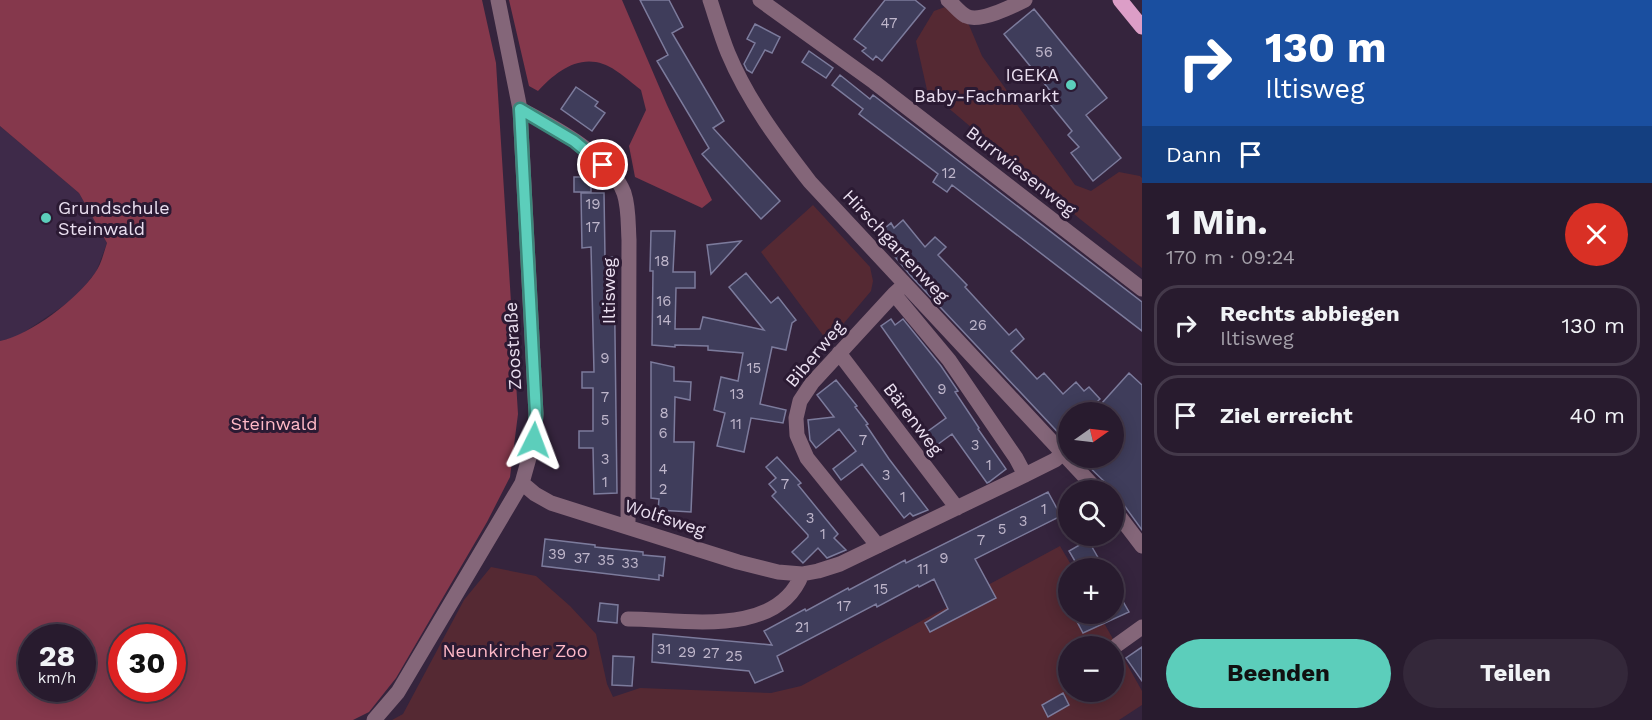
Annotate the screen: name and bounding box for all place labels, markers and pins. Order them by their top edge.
place label: IGEKA Baby-Fachmarkt [914,64,1059,106]
marker: IGEKA Baby-Fachmarkt [1064,78,1078,92]
pin [577,139,628,190]
place label: Grundschule Steinwald [58,197,170,239]
marker: Grundschule Steinwald [39,211,53,225]

